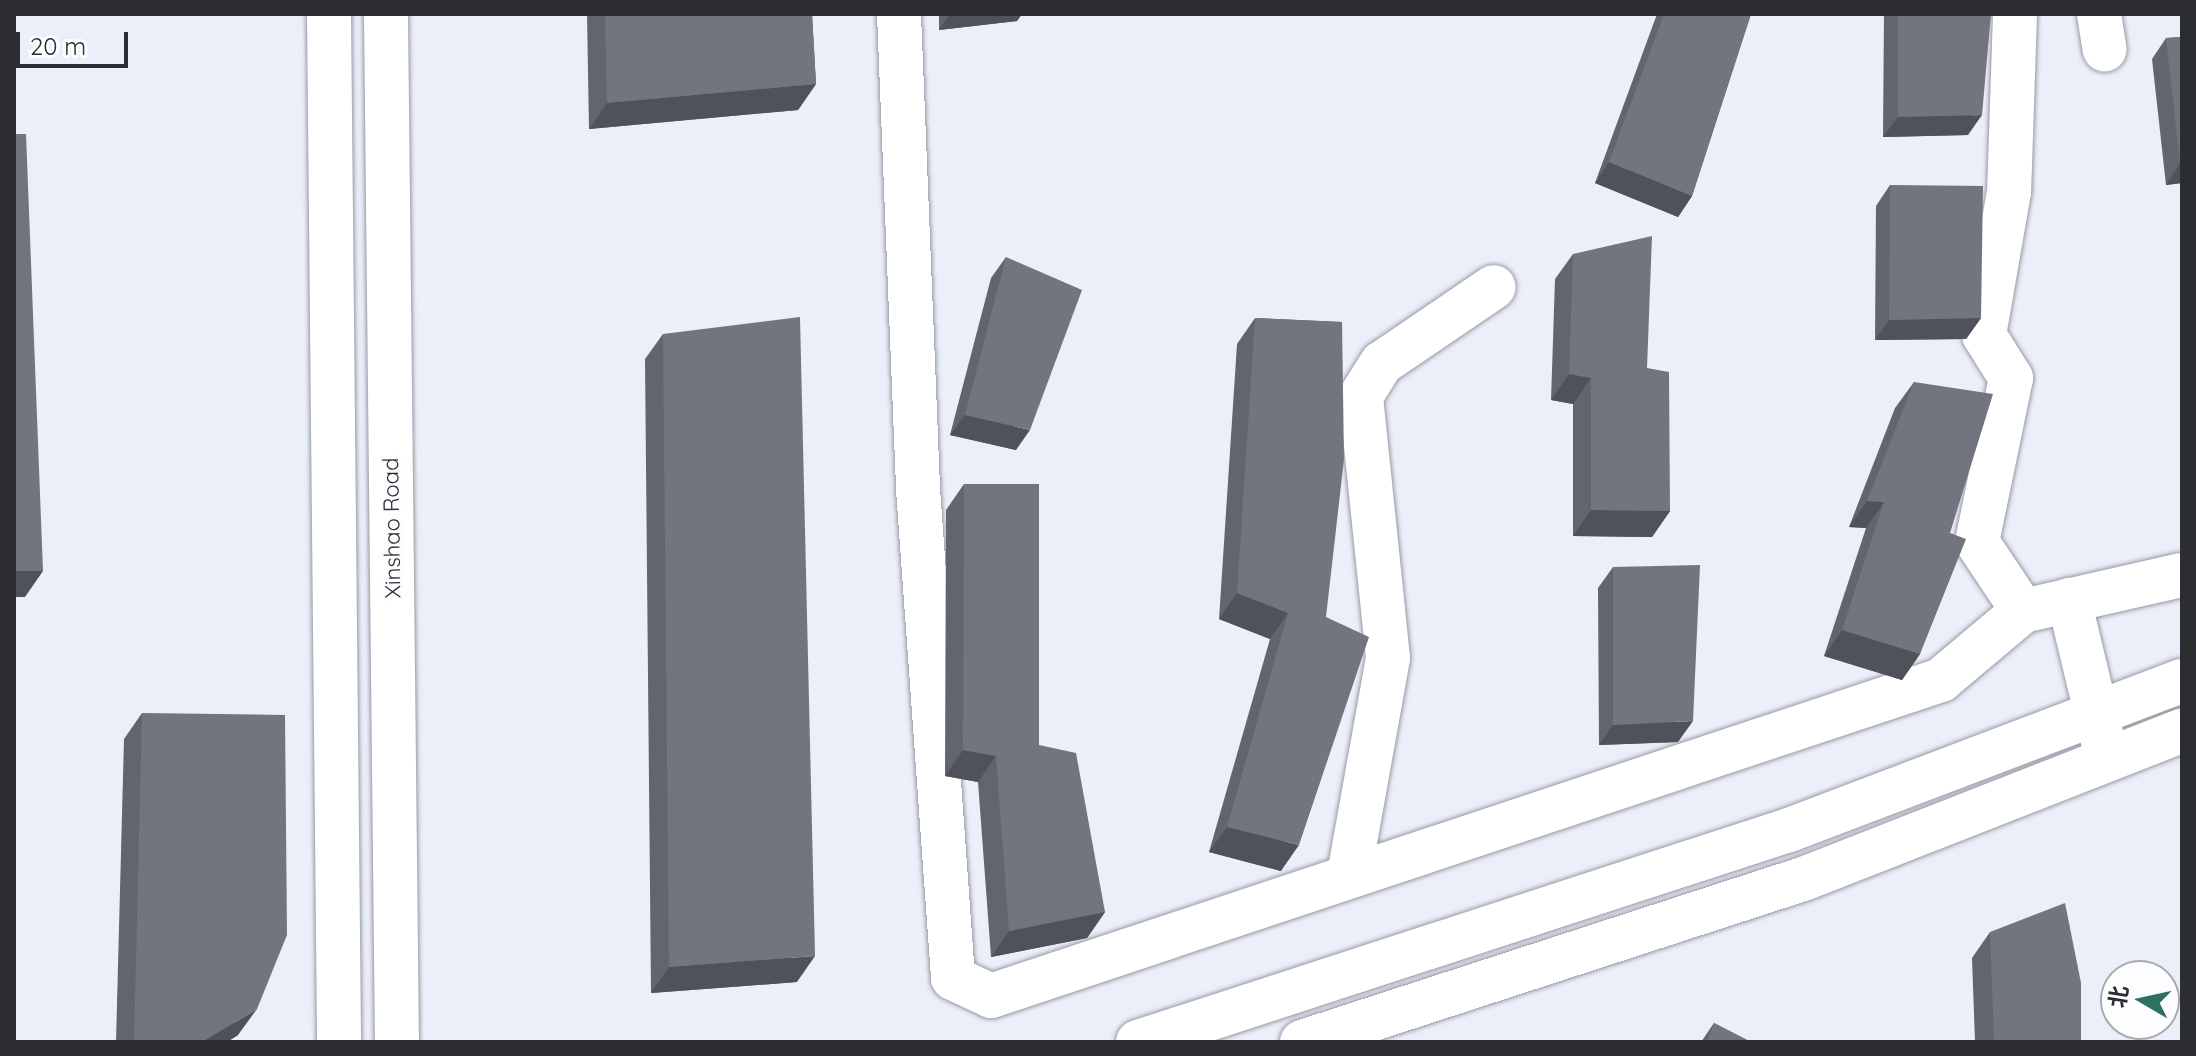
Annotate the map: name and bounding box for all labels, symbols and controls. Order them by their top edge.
scale bar [20,16,132,66]
text: 20 m [30,31,86,61]
street label: Xinshao Road [378,457,406,599]
north arrow [2100,960,2180,1040]
text: 北 [2103,984,2134,1010]

